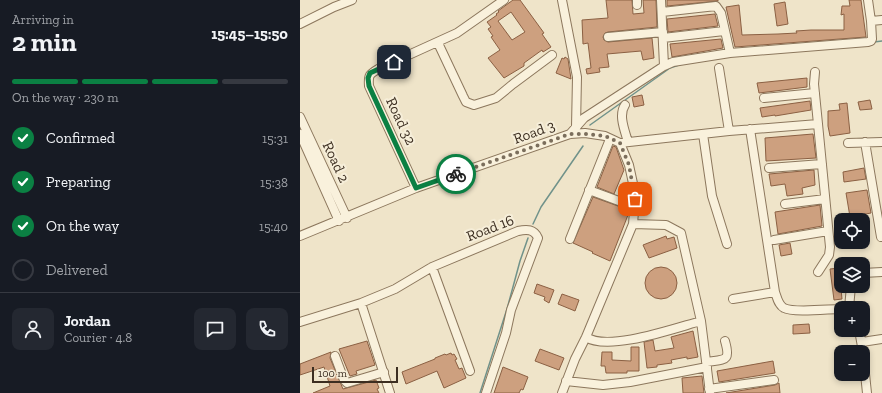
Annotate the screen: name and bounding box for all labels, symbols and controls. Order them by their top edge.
text: Arriving in [12,12,74,27]
text: 15:45–15:50 [211,25,288,43]
text: 2 min [12,26,77,58]
pin [377,45,411,79]
icon: home [383,51,405,73]
text: On the way · 230 m [12,90,119,105]
street label: Road 32 [382,94,420,148]
street label: Road 3 [511,116,557,148]
icon: check [12,127,34,149]
text: Confirmed [46,129,115,147]
text: 15:31 [262,131,288,146]
street label: Road 2 [319,139,353,186]
courier [436,154,476,194]
icon: bike [445,163,467,185]
icon: check [12,171,34,193]
text: Preparing [46,173,111,191]
text: 15:38 [260,175,288,190]
pin [618,182,652,216]
icon: bag [624,188,646,210]
street label: Road 16 [464,211,516,245]
map controls [834,213,870,381]
button: locate [834,213,870,249]
icon: check [12,215,34,237]
text: On the way [46,217,119,235]
text: 15:40 [259,219,288,234]
button: layers [834,257,870,293]
text: Delivered [46,261,108,279]
button: + [834,301,870,337]
button: person [12,308,54,350]
button: chat [194,308,236,350]
button: phone [246,308,288,350]
text: Jordan [64,312,110,330]
text: Courier · 4.8 [64,330,132,345]
button: − [834,345,870,381]
scale bar [312,365,398,384]
text: 100 m [318,367,347,380]

